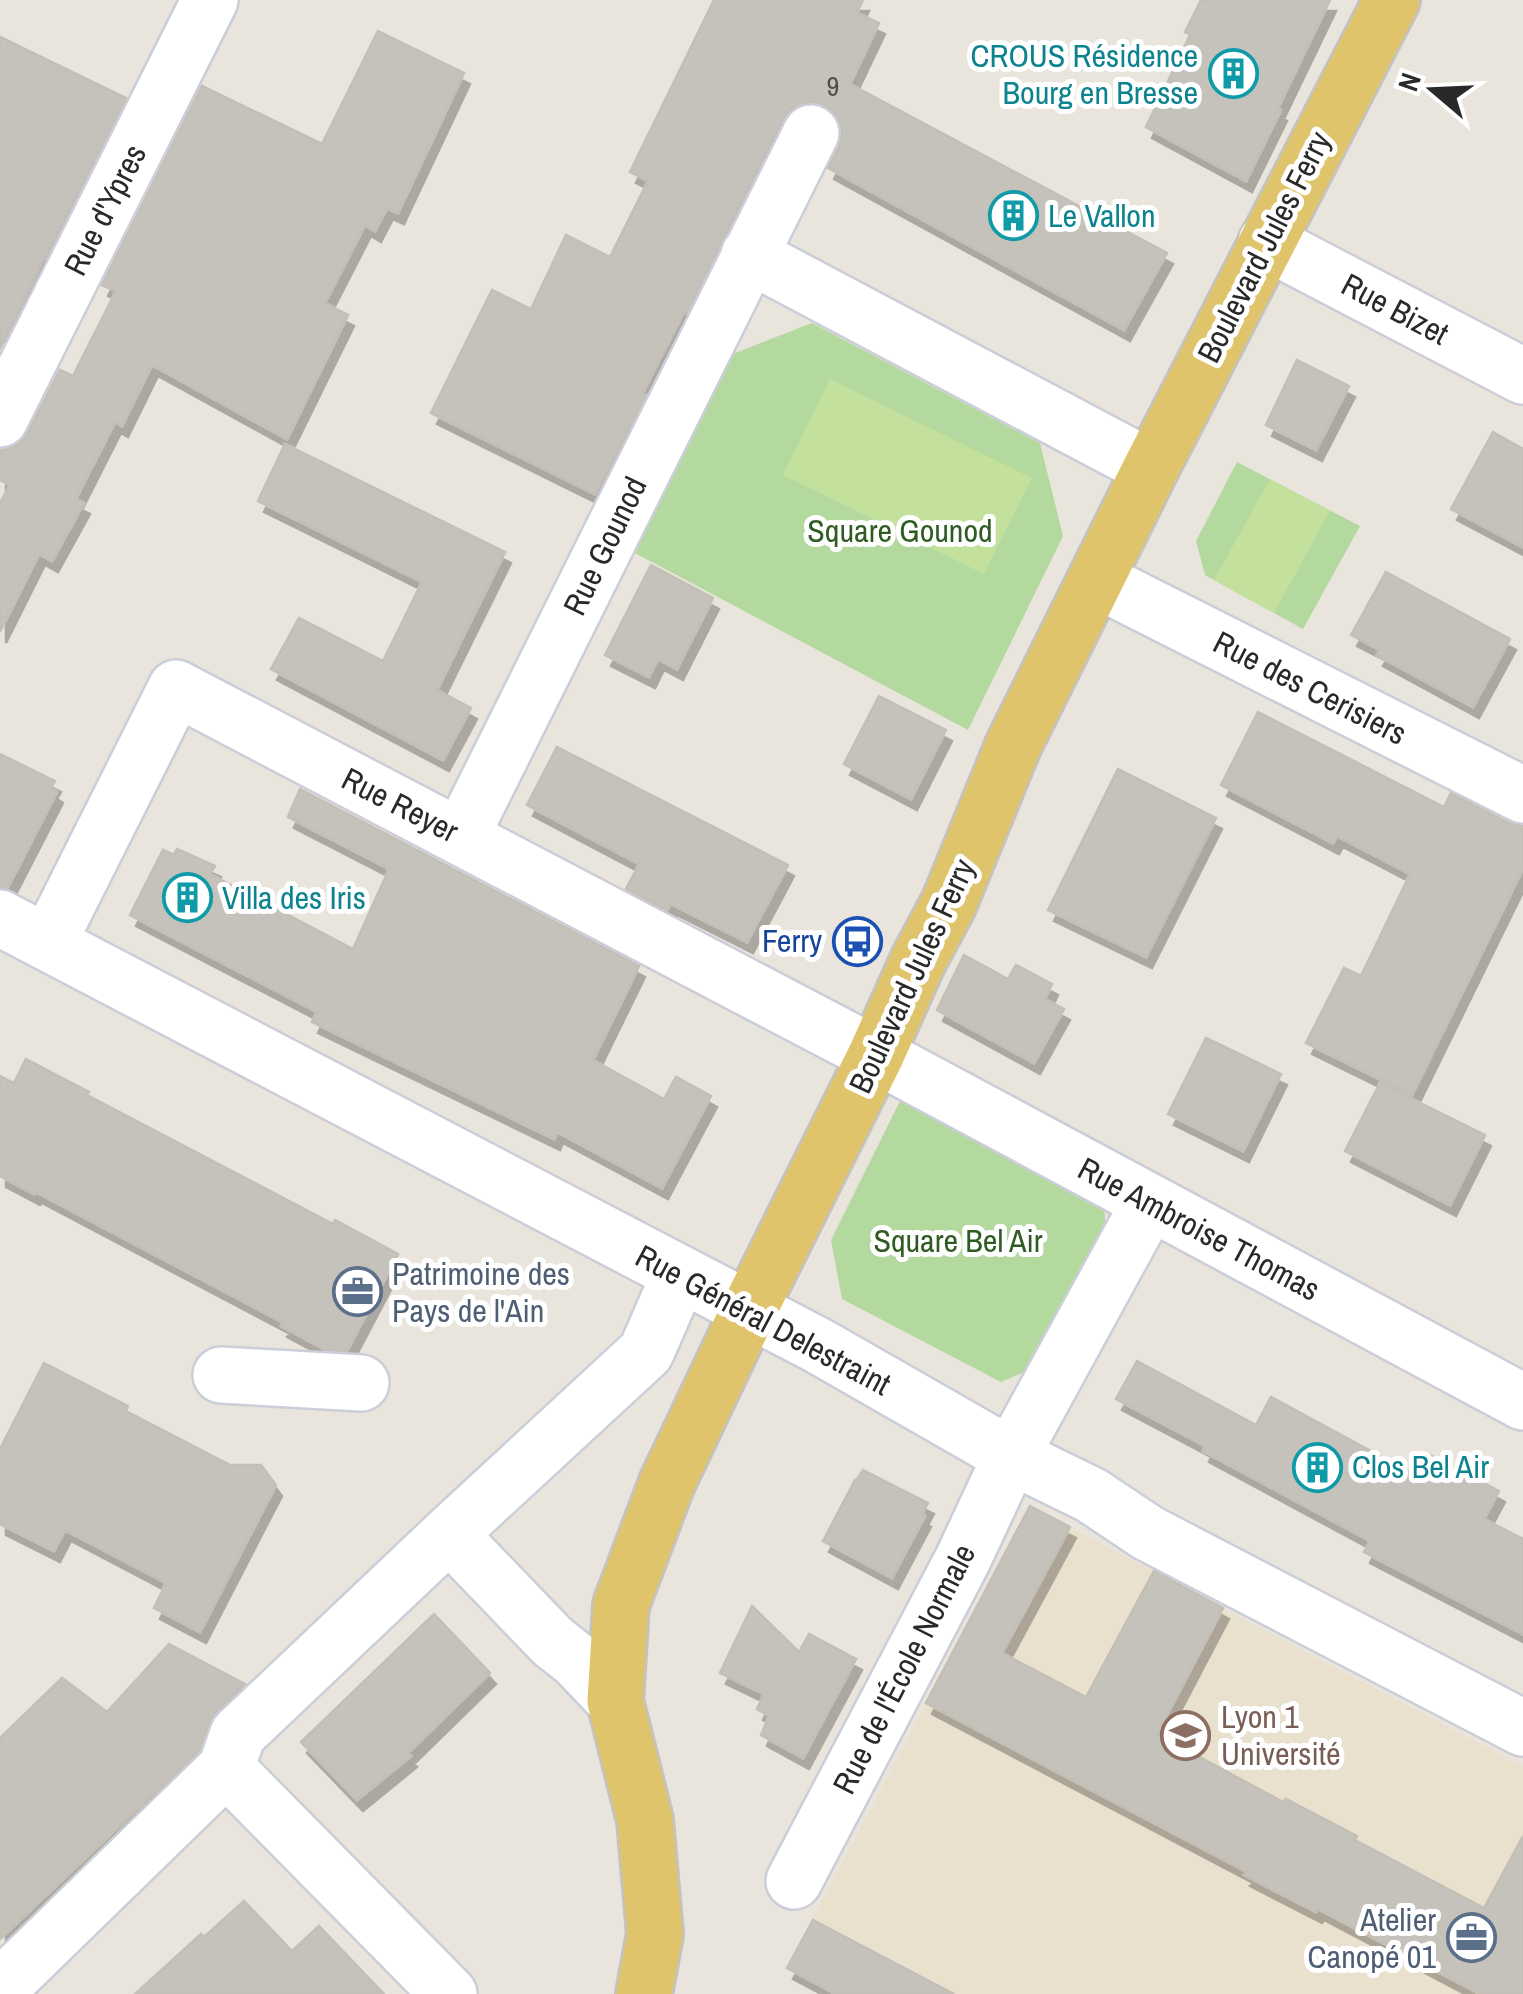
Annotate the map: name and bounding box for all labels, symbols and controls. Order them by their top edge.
place label: CROUS Résidence Bourg en Bresse [971,34,1198,114]
north arrow [1383,40,1483,140]
building icon: CROUS Résidence Bourg en Bresse [1207,48,1259,100]
house number: 9 [827,67,839,105]
text: N [1389,68,1430,96]
street label: Boulevard Jules Ferry [1187,124,1340,370]
street label: Rue d'Ypres [53,137,156,283]
building icon: Le Vallon [987,190,1039,242]
place label: Le Vallon [1048,194,1156,237]
street label: Rue Bizet [1334,263,1456,355]
street label: Rue Gounod [553,469,656,622]
park label: Square Gounod [807,509,993,552]
street label: Rue des Cerisiers [1206,620,1414,755]
street label: Rue Reyer [335,757,466,852]
street label: Boulevard Jules Ferry [838,852,985,1100]
building icon: Villa des Iris [161,872,213,924]
place label: Villa des Iris [222,876,366,919]
bus stop icon: Ferry [831,915,883,967]
place label: Ferry [762,919,822,962]
street label: Rue Ambroise Thomas [1071,1147,1328,1310]
park label: Square Bel Air [873,1219,1043,1262]
street label: Rue Général Delestraint [628,1234,898,1405]
place label: Patrimoine des Pays de l'Ain [392,1252,570,1332]
office icon: Patrimoine des Pays de l'Ain [331,1266,383,1318]
building icon: Clos Bel Air [1291,1441,1343,1493]
place label: Clos Bel Air [1352,1445,1489,1488]
street label: Rue de l'École Normale [822,1537,985,1801]
place label: Lyon 1 Université [1221,1695,1341,1775]
school or university icon: Lyon 1 Université [1160,1709,1212,1761]
place label: Atelier Canopé 01 [1308,1898,1436,1978]
office icon: Atelier Canopé 01 [1445,1912,1497,1964]

